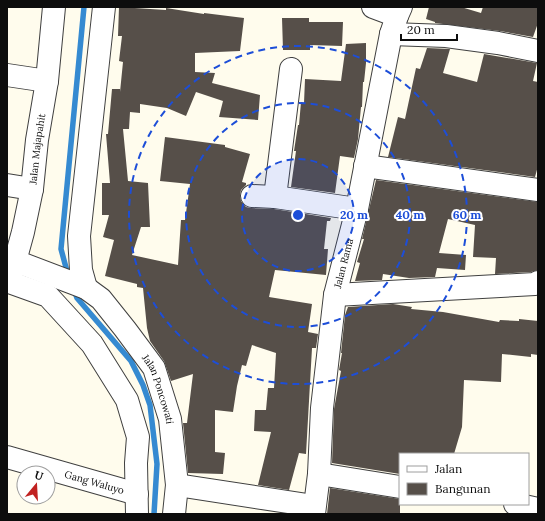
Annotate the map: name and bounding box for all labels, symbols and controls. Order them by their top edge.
scale bar [401,16,457,42]
text: 20 m [407,22,435,37]
street label: Jalan Majapahit [26,112,48,186]
text: 20 m [340,207,368,222]
text: 40 m [396,207,424,222]
text: 60 m [453,207,481,222]
centre of rings [291,208,305,222]
street label: Jalan Rama [331,237,356,291]
street label: Jalan Poncowati [138,351,177,425]
legend [399,453,529,505]
text: Jalan [434,461,462,476]
north arrow [16,465,56,505]
text: U [33,468,46,484]
street label: Gang Waluyo [63,468,126,497]
text: Bangunan [435,481,491,496]

